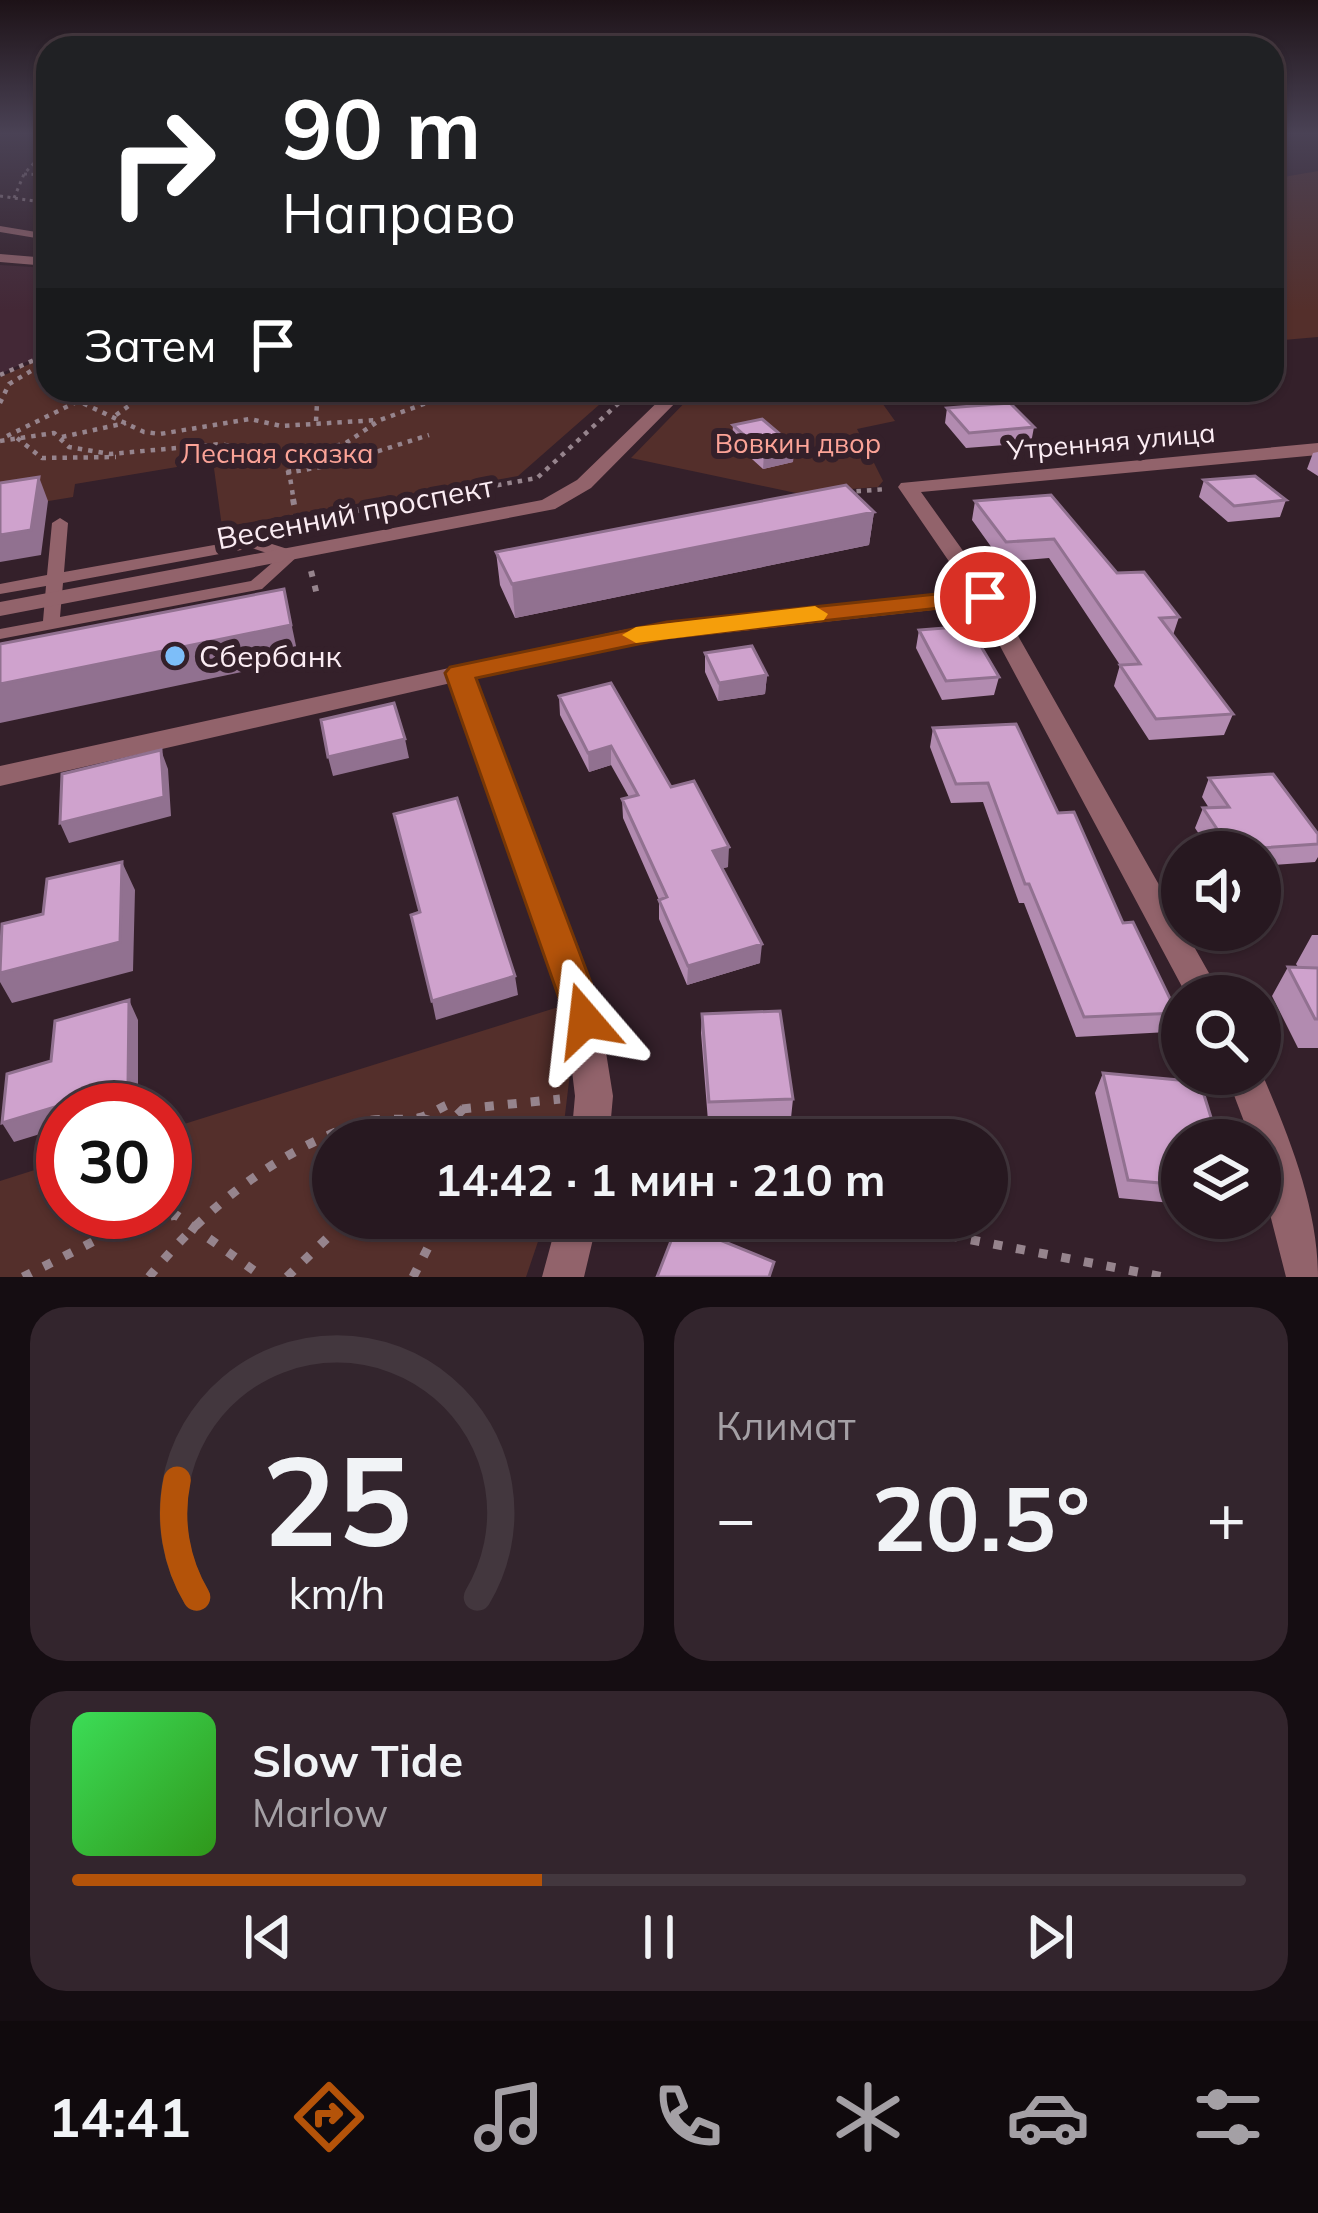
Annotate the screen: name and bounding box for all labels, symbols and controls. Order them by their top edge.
text: 90 m [282,75,481,180]
icon: right [84,84,240,240]
text: Направо [282,179,516,247]
icon: arrive [240,312,306,378]
text: Затем [84,317,216,373]
street label: Утренняя улица [1004,415,1217,467]
park label: Вовкин двор [715,426,881,460]
park label: Лесная сказка [181,436,374,470]
street label: Весенний проспект [213,466,497,557]
pin [934,546,1036,648]
icon: arrive [952,564,1018,630]
place label: Сбербанк [199,637,343,675]
marker: Сбербанк [162,643,188,669]
map controls [1161,831,1281,1239]
button: sound [1161,831,1281,951]
position arrow [522,957,648,1083]
button: search [1161,975,1281,1095]
speed limit sign: 30 [36,1083,192,1239]
button: layers [1161,1119,1281,1239]
text: 14:42 · 1 мин · 210 m [434,1151,886,1207]
text: Климат [716,1401,856,1450]
text: 25 [262,1421,412,1577]
text: 20.5° [872,1461,1090,1574]
text: − [716,1476,756,1559]
text: + [1206,1476,1246,1559]
text: km/h [288,1566,386,1620]
text: Slow Tide [252,1732,463,1788]
text: Marlow [252,1788,388,1837]
icon: previous [235,1904,301,1970]
icon: pause [626,1904,692,1970]
icon: next [1017,1904,1083,1970]
icon: directions [287,2075,371,2159]
icon: music [467,2075,551,2159]
icon: phone [646,2075,730,2159]
icon: climate [826,2075,910,2159]
icon: car [1006,2075,1090,2159]
icon: filters [1186,2075,1270,2159]
text: 14:41 [48,2083,191,2151]

